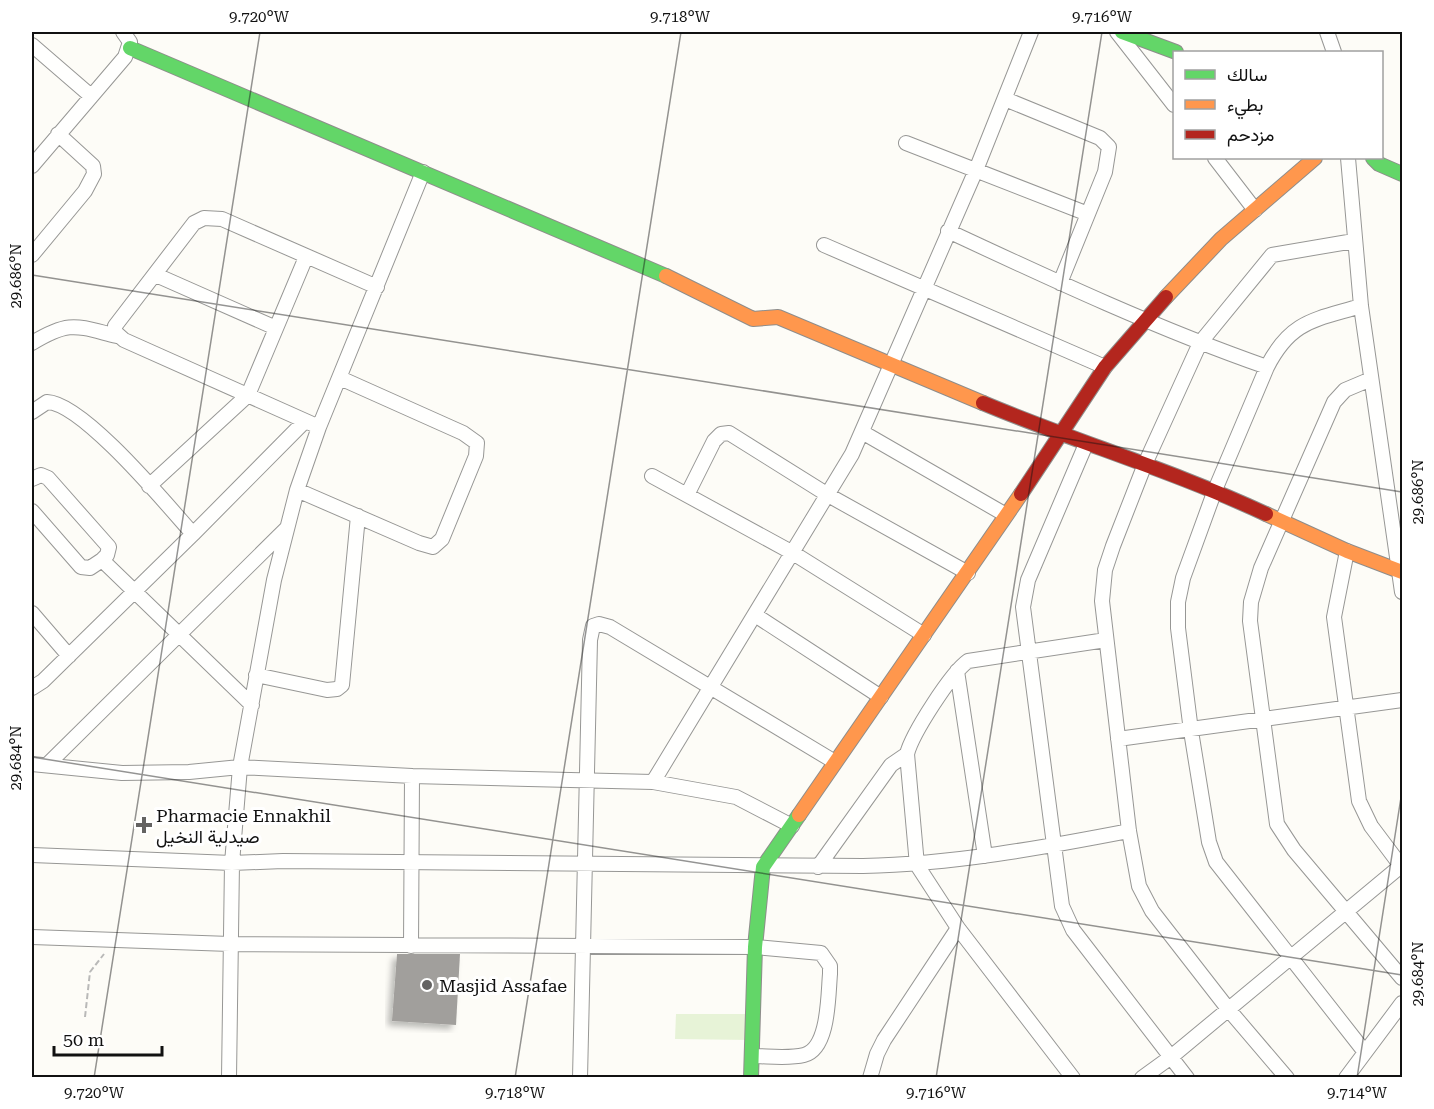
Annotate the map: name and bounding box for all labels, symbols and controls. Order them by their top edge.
text: 9.720°W [229,8,290,26]
text: 9.718°W [650,8,711,26]
text: 9.716°W [1072,8,1133,26]
legend [1173,51,1383,159]
text: سالك [1227,64,1267,85]
text: بطيء [1227,94,1263,120]
text: مزدحم [1227,124,1274,147]
text: 29.686°N [7,243,25,309]
text: 29.686°N [1409,459,1427,525]
text: 29.684°N [7,725,25,791]
place label: Pharmacie Ennakhil صيدلية النخيل [156,805,331,848]
marker: Pharmacie Ennakhil صيدلية النخيل [137,818,151,832]
text: 29.684°N [1409,941,1427,1007]
place label: Masjid Assafae [439,975,567,996]
marker: Masjid Assafae [420,978,434,992]
scale bar [54,1019,162,1057]
text: 50 m [63,1029,104,1050]
text: 9.720°W [64,1084,125,1102]
text: 9.718°W [485,1084,546,1102]
text: 9.716°W [906,1084,967,1102]
text: 9.714°W [1327,1084,1388,1102]

